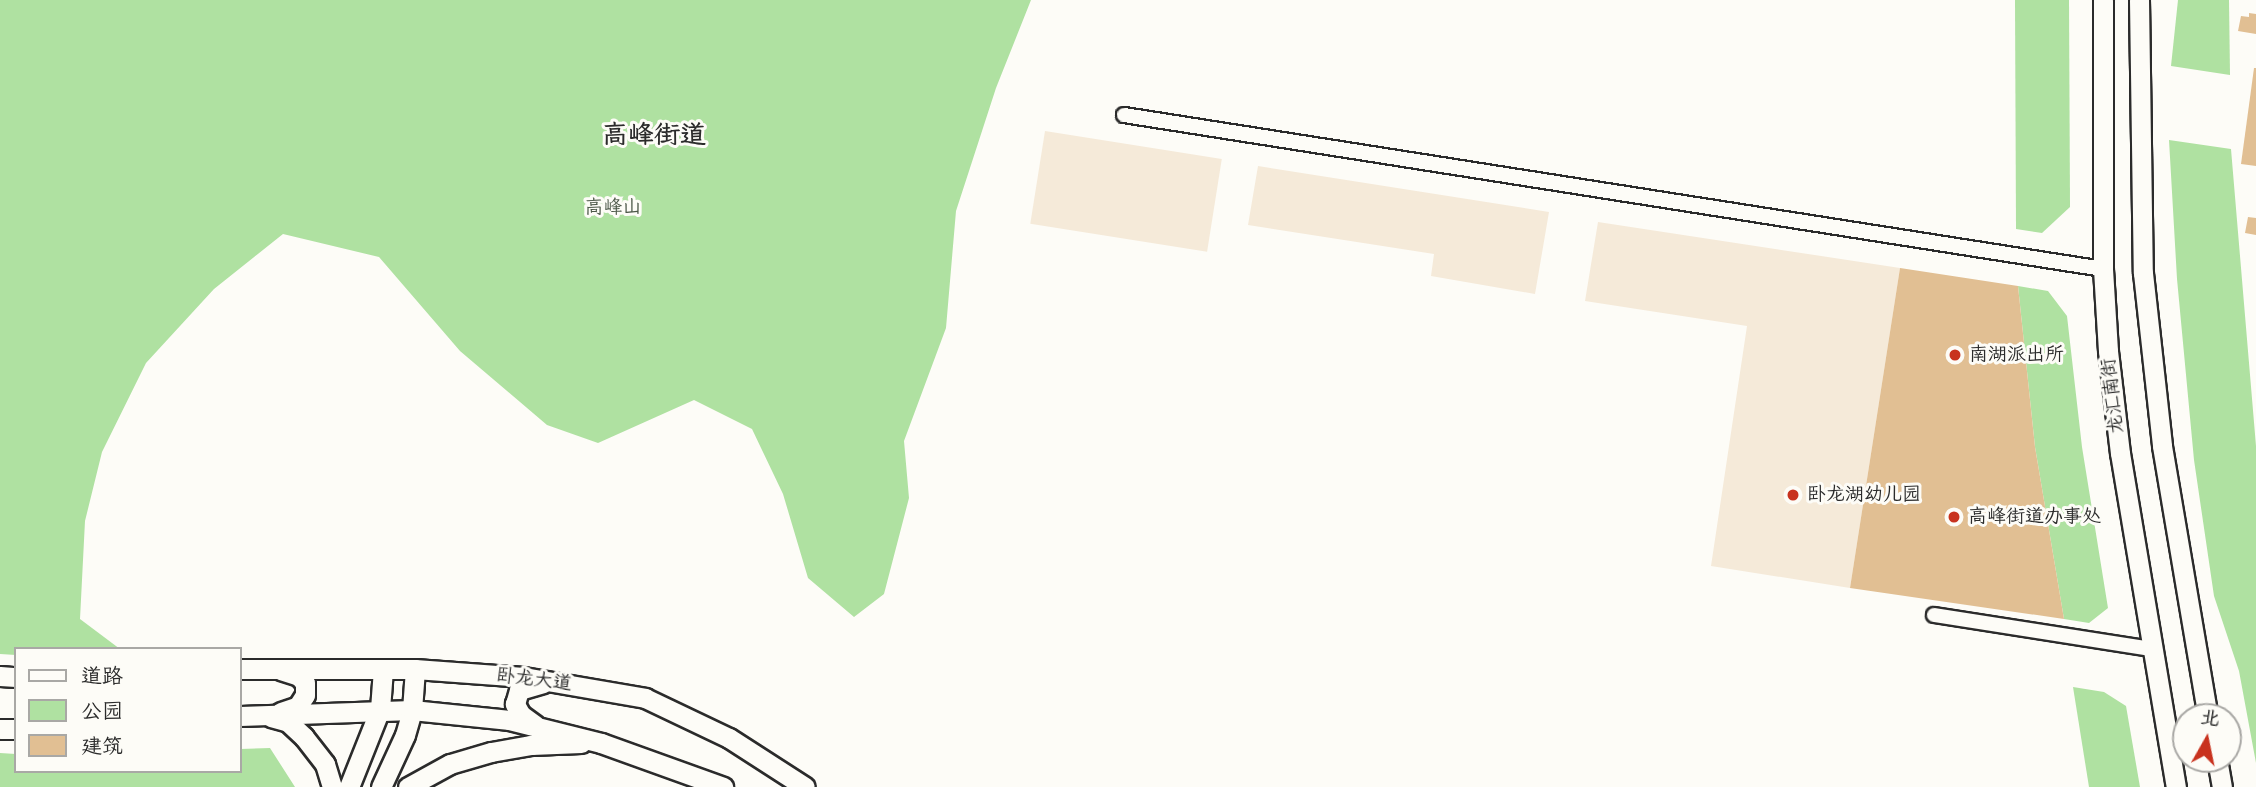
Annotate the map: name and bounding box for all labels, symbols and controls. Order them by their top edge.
district label: 高峰街道 [602,120,706,152]
park label: 高峰山 [585,197,641,219]
place label: 南湖派出所 [1969,344,2064,366]
marker: 南湖派出所 [1947,347,1963,363]
street label: 龙汇南街 [2097,357,2129,435]
place label: 卧龙湖幼儿园 [1807,484,1921,506]
marker: 卧龙湖幼儿园 [1785,487,1801,503]
place label: 高峰街道办事处 [1968,506,2101,528]
marker: 高峰街道办事处 [1946,509,1962,525]
legend [14,647,242,773]
text: 道路 [81,662,123,691]
street label: 卧龙大道 [495,664,573,696]
text: 公园 [81,697,123,726]
north arrow [2172,703,2242,773]
text: 北 [2199,704,2222,734]
text: 建筑 [81,732,123,761]

